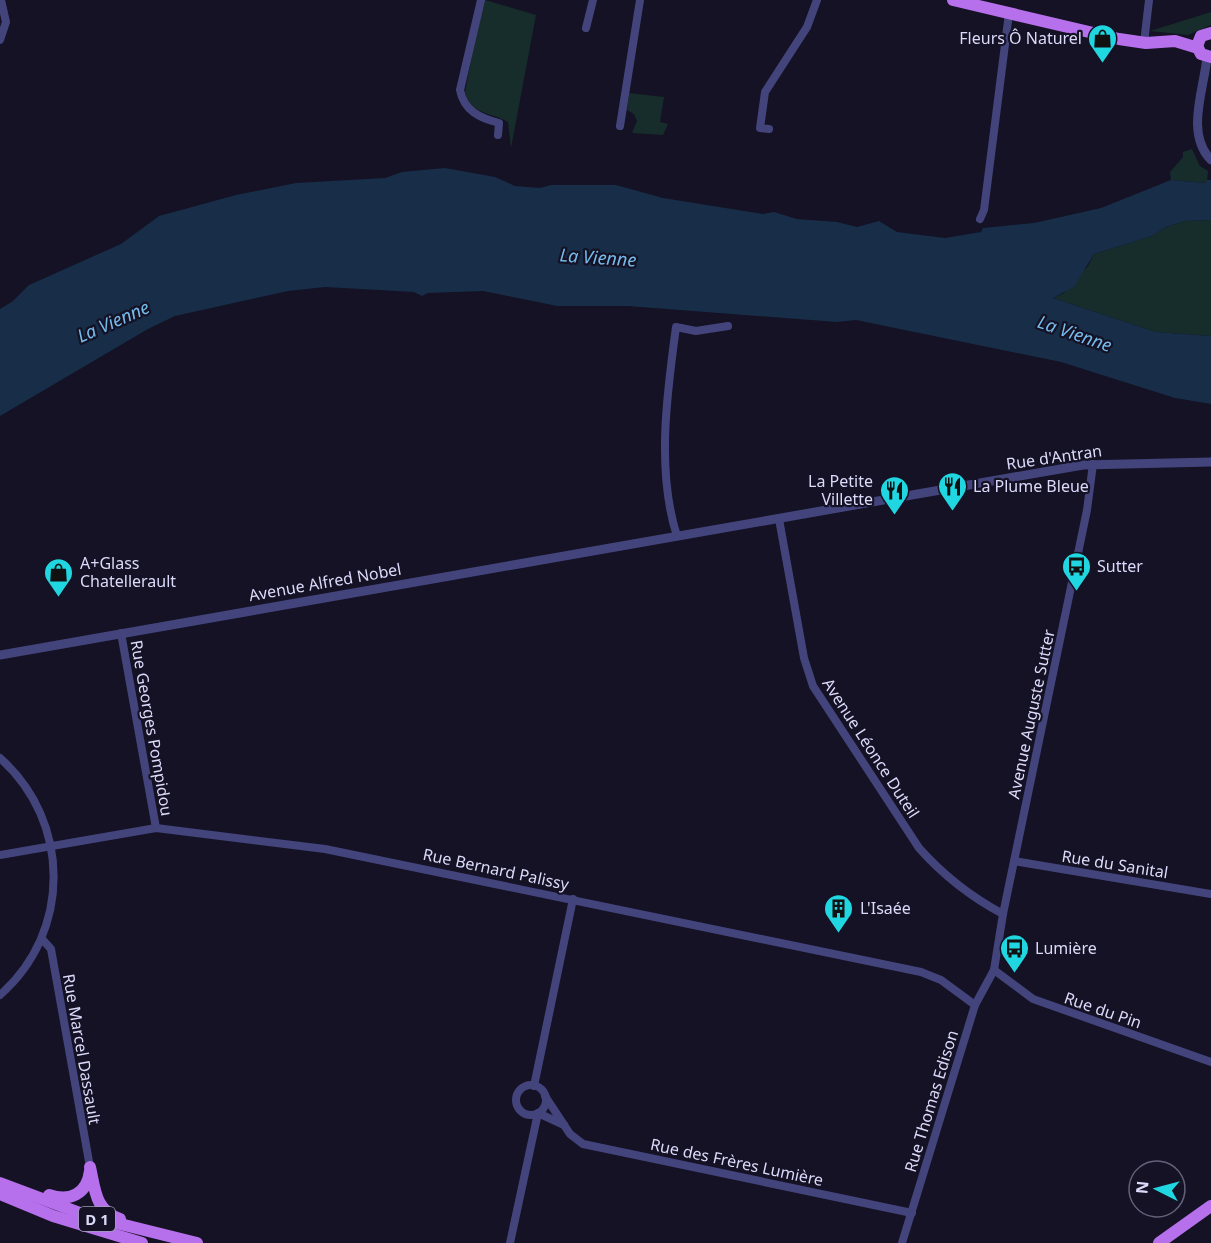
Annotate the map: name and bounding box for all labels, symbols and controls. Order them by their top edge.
shop icon: Fleurs Ô Naturel [1087,22,1119,64]
place label: Fleurs Ô Naturel [959,27,1082,49]
water label: La Vienne [559,242,637,272]
water label: La Vienne [73,294,153,348]
water label: La Vienne [1035,309,1115,357]
street label: Rue d'Antran [1005,439,1103,475]
place label: La Petite Villette [808,470,873,510]
restaurant icon: La Plume Bleue [936,470,968,512]
restaurant icon: La Petite Villette [878,474,910,516]
place label: La Plume Bleue [973,475,1089,497]
bus stop icon: Sutter [1060,550,1092,592]
place label: A+Glass Chatellerault [80,552,176,592]
place label: Sutter [1097,555,1143,577]
shop icon: A+Glass Chatellerault [43,556,75,598]
street label: Avenue Alfred Nobel [247,558,403,606]
street label: Avenue Auguste Sutter [1002,627,1060,801]
street label: Rue Georges Pompidou [126,638,178,818]
street label: Avenue Léonce Duteil [817,674,925,822]
street label: Rue Bernard Palissy [421,843,572,895]
street label: Rue du Sanital [1060,845,1170,883]
building icon: L'Isaée [823,892,855,934]
place label: L'Isaée [860,897,911,919]
bus stop icon: Lumière [998,932,1030,974]
place label: Lumière [1035,937,1097,959]
street label: Rue Marcel Dassault [58,972,106,1126]
street label: Rue du Pin [1061,986,1145,1034]
street label: Rue Thomas Edison [899,1027,963,1175]
street label: Rue des Frères Lumière [649,1133,825,1191]
north arrow [1127,1159,1187,1219]
text: N [1130,1180,1154,1195]
road number: D 1 [79,1207,115,1231]

